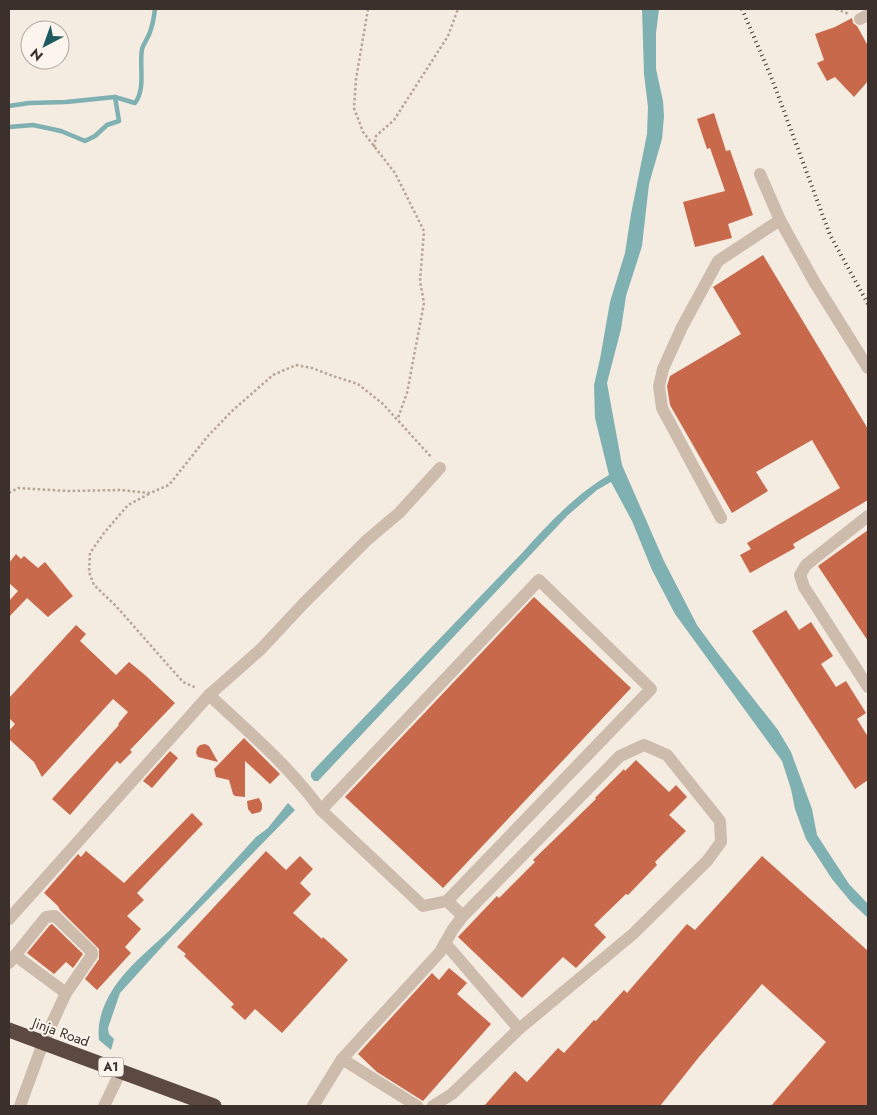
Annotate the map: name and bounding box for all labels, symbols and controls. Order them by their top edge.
north arrow [20,20,70,70]
text: N [26,44,47,66]
street label: Jinja Road [28,1012,92,1051]
road number: A1 [98,1058,124,1076]

